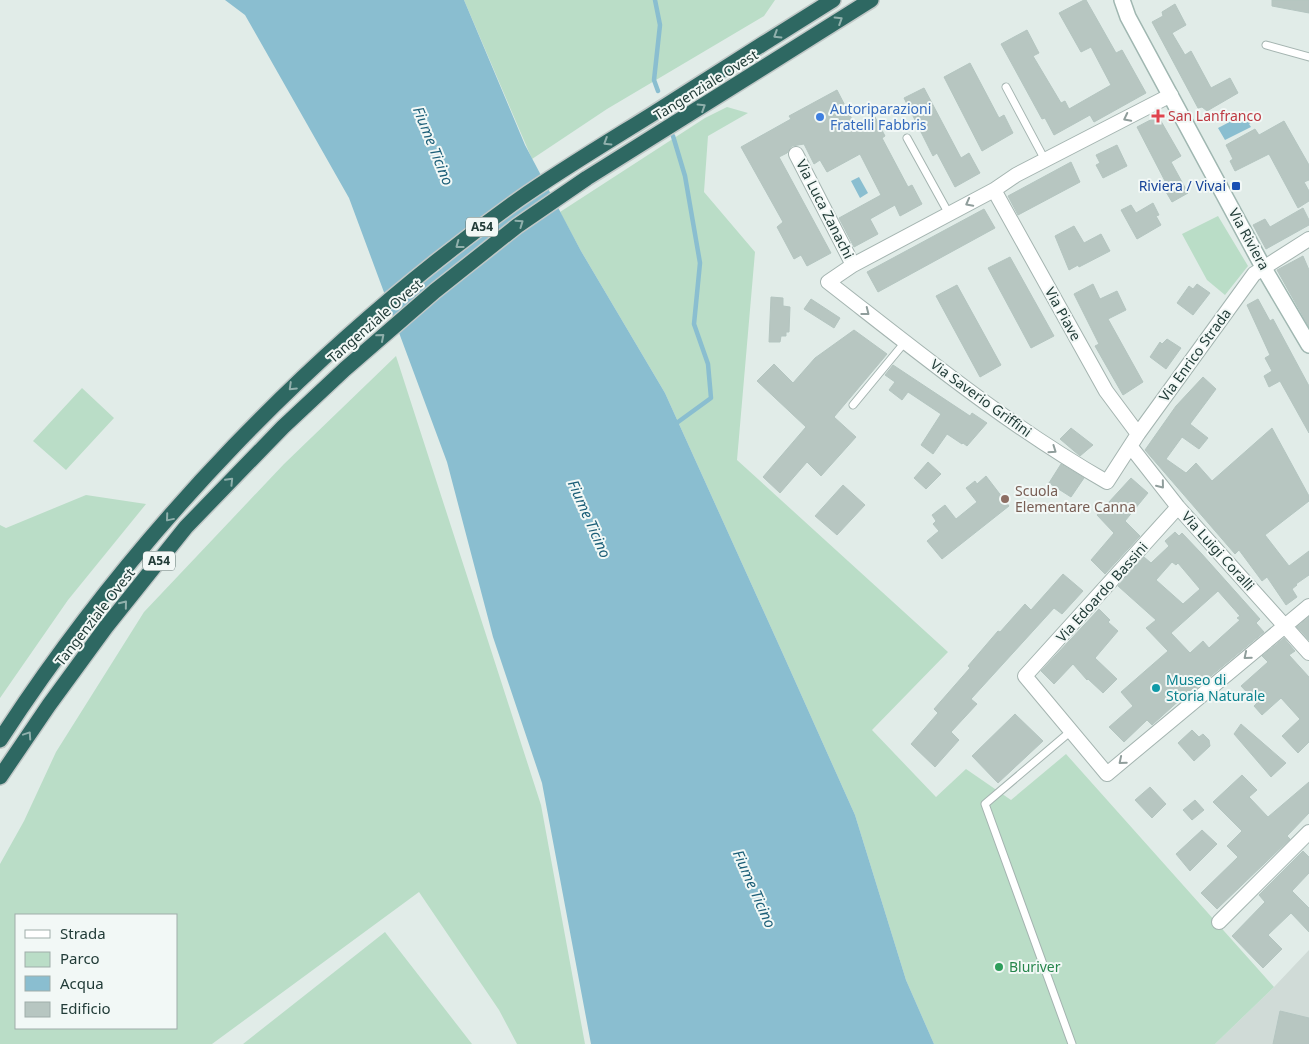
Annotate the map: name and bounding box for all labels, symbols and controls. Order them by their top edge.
one-way arrow [834,17,843,26]
one-way arrow [773,29,782,38]
street label: Tangenziale Ovest [650,45,761,124]
place label: Autoriparazioni Fratelli Fabbris [830,99,931,134]
water label: Fiume Ticino [409,103,459,188]
one-way arrow [696,103,705,113]
place label: San Lanfranco [1168,106,1262,125]
marker: San Lanfranco [1152,110,1164,122]
marker: Autoriparazioni Fratelli Fabbris [814,111,826,123]
one-way arrow [1123,112,1132,122]
one-way arrow [603,136,612,145]
street label: Via Luca Zanachi [792,156,859,262]
place label: Riviera / Vivai [1139,176,1226,195]
marker: Riviera / Vivai [1230,180,1242,192]
one-way arrow [965,197,974,207]
street label: Via Riviera [1225,204,1274,273]
road number: A54 [466,218,498,236]
one-way arrow [515,220,524,229]
one-way arrow [455,239,465,248]
street label: Tangenziale Ovest [323,274,426,367]
street label: Via Piave [1041,284,1086,344]
street label: Via Enrico Strada [1154,304,1235,405]
one-way arrow [860,306,869,314]
one-way arrow [376,334,385,343]
street label: Via Saverio Griffini [927,354,1036,441]
one-way arrow [289,381,298,390]
one-way arrow [1047,444,1057,453]
water label: Fiume Ticino [564,476,616,561]
one-way arrow [225,478,234,487]
one-way arrow [1156,479,1164,488]
place label: Scuola Elementare Canna [1015,481,1136,516]
marker: Scuola Elementare Canna [999,493,1011,505]
street label: Via Luigi Coralli [1178,507,1259,594]
one-way arrow [166,512,175,521]
street label: Via Edoardo Bassini [1052,537,1152,646]
road number: A54 [143,552,175,570]
street label: Tangenziale Ovest [50,564,139,670]
one-way arrow [119,601,127,610]
one-way arrow [1243,650,1252,659]
place label: Museo di Storia Naturale [1166,670,1265,705]
marker: Museo di Storia Naturale [1150,682,1162,694]
one-way arrow [22,731,32,740]
one-way arrow [1119,755,1128,764]
water label: Fiume Ticino [729,846,781,931]
legend [15,914,178,1029]
text: Strada [60,923,106,943]
text: Parco [60,948,100,968]
place label: Bluriver [1009,957,1061,976]
marker: Bluriver [993,961,1005,973]
text: Acqua [60,973,104,993]
text: Edificio [60,998,111,1018]

